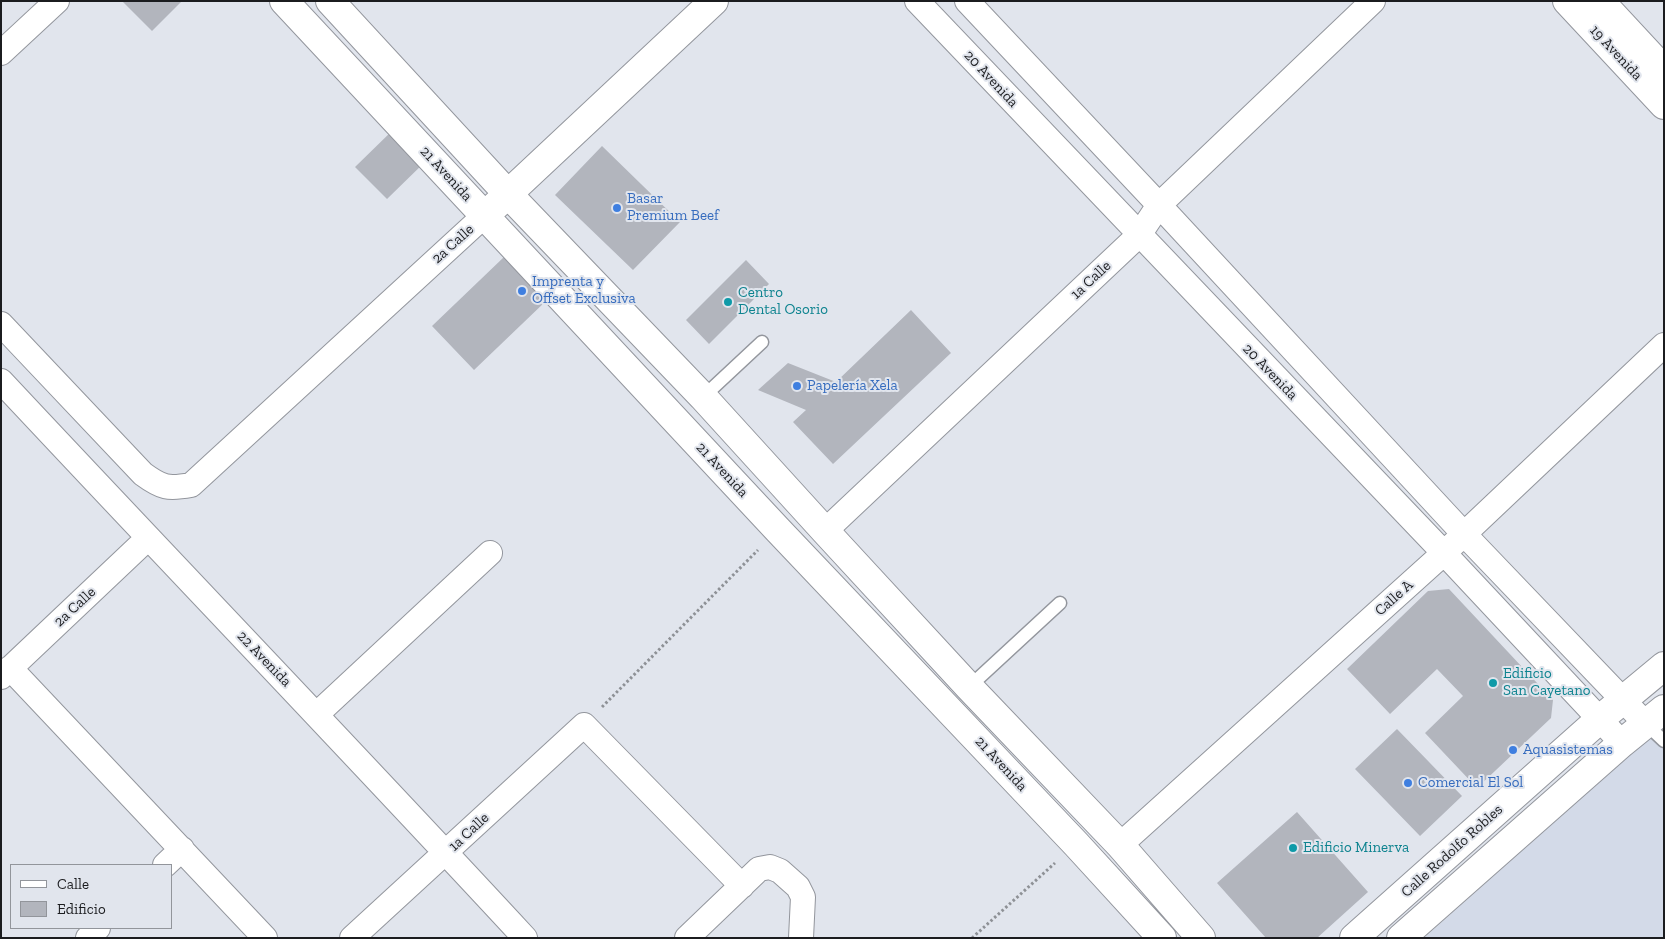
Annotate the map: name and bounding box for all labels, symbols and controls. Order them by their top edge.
street label: 19 Avenida [1586,22,1646,84]
street label: 20 Avenida [960,47,1022,111]
street label: 21 Avenida [416,143,476,205]
place label: Basar Premium Beef [627,190,719,225]
marker: Basar Premium Beef [611,202,623,214]
street label: 2a Calle [428,220,478,268]
street label: 1a Calle [1067,257,1115,303]
place label: Imprenta y Offset Exclusiva [532,273,636,308]
place label: Centro Dental Osorio [738,284,828,319]
marker: Imprenta y Offset Exclusiva [516,285,528,297]
marker: Centro Dental Osorio [722,296,734,308]
street label: 20 Avenida [1239,340,1301,404]
place label: Papelería Xela [807,377,898,395]
marker: Papelería Xela [791,380,803,392]
street label: 21 Avenida [692,439,752,501]
street label: Calle A [1371,576,1417,620]
street label: 2a Calle [50,583,100,631]
street label: 22 Avenida [233,627,295,691]
place label: Edificio San Cayetano [1503,665,1590,700]
marker: Edificio San Cayetano [1487,677,1499,689]
street label: 21 Avenida [971,733,1031,795]
place label: Aquasistemas [1523,741,1613,759]
marker: Aquasistemas [1507,744,1519,756]
place label: Comercial El Sol [1418,774,1523,792]
marker: Comercial El Sol [1402,777,1414,789]
street label: Calle Rodolfo Robles [1398,801,1506,901]
street label: 1a Calle [445,809,493,855]
place label: Edificio Minerva [1303,839,1409,857]
marker: Edificio Minerva [1287,842,1299,854]
legend [10,864,172,929]
text: Calle [57,875,89,893]
text: Edificio [57,900,106,918]

